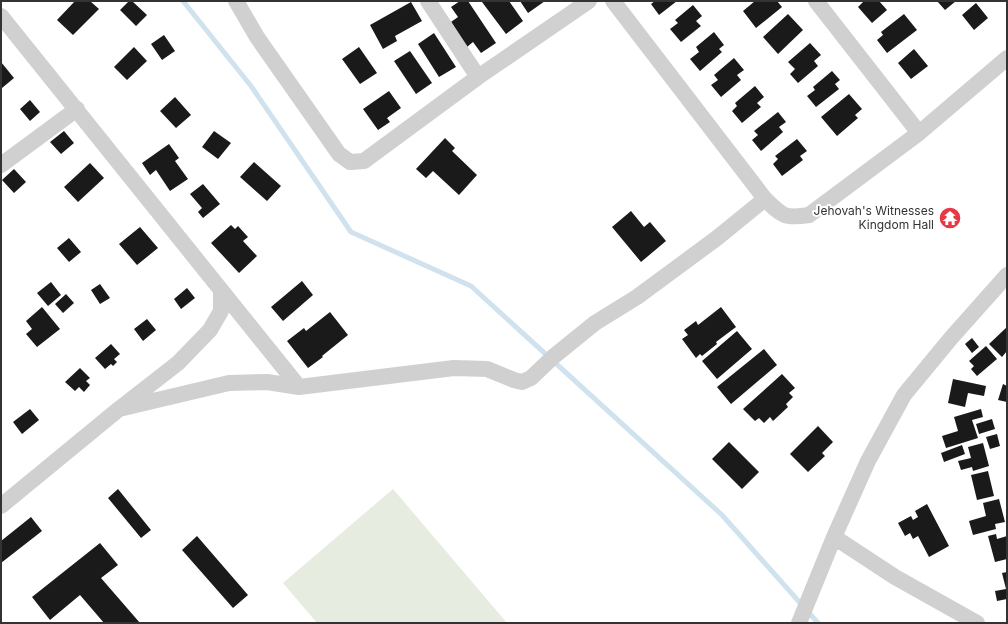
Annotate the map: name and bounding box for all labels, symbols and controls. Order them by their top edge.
place label: Jehovah's Witnesses Kingdom Hall [814,203,934,232]
temple icon: Jehovah's Witnesses Kingdom Hall [937,205,963,231]

